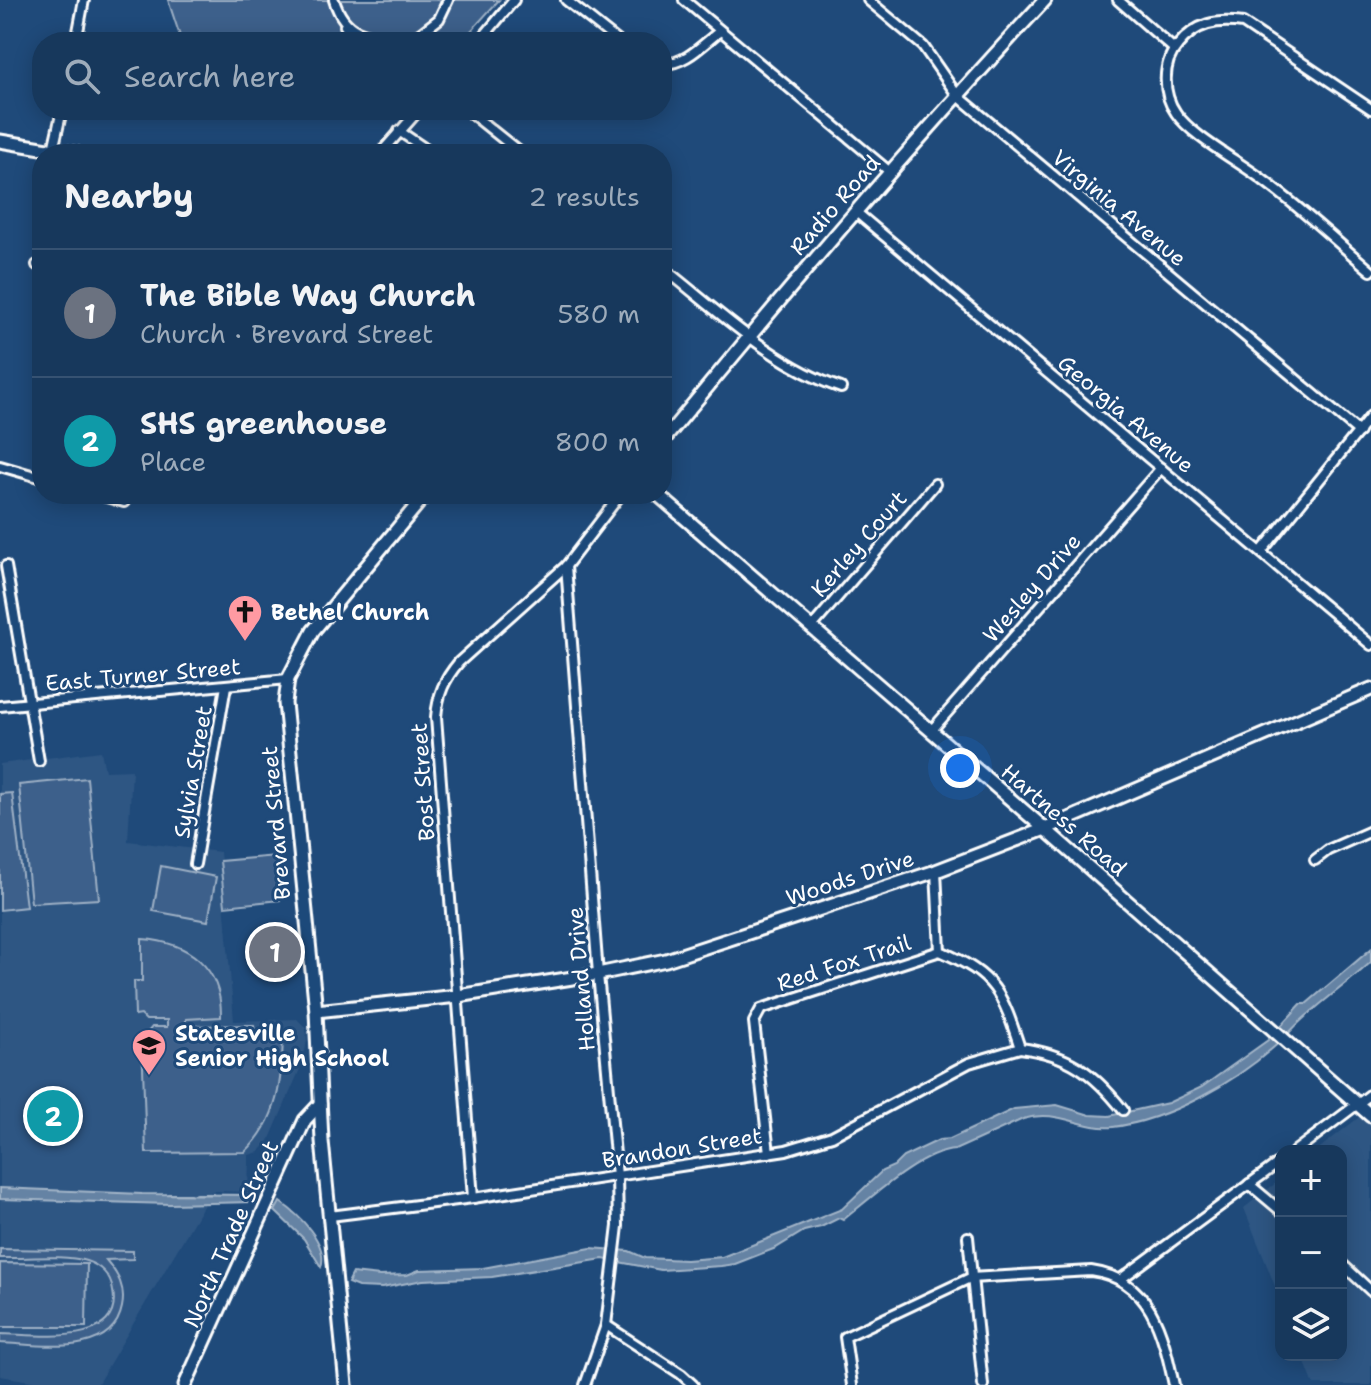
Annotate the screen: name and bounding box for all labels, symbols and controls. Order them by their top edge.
search box [32,32,672,120]
icon: search [60,54,104,98]
text: Search here [124,56,295,97]
street label: Virginia Avenue [1046,143,1192,273]
street label: Radio Road [783,149,887,261]
text: Nearby [64,173,194,219]
text: 2 results [528,179,640,214]
text: The Bible Way Church [140,275,476,316]
text: 1 [84,296,96,331]
text: 580 m [558,296,640,331]
text: Church · Brevard Street [140,316,433,351]
street label: Georgia Avenue [1052,349,1200,479]
text: SHS greenhouse [140,403,387,444]
text: 2 [81,424,99,459]
text: 800 m [555,424,640,459]
text: Place [140,444,206,479]
street label: Kerley Court [805,485,913,603]
street label: Wesley Drive [977,527,1087,649]
church icon: Bethel Church [226,593,264,643]
place label: Bethel Church [271,598,430,627]
street label: East Turner Street [44,652,242,698]
street label: Sylvia Street [167,704,219,840]
street label: Bost Street [404,722,442,842]
street label: Brevard Street [255,745,297,901]
your location [940,748,980,788]
street label: Hartness Road [995,757,1133,883]
street label: Woods Drive [782,844,918,912]
street label: Holland Drive [560,906,602,1052]
pin: 1 [249,922,301,982]
street label: Red Fox Trail [773,928,915,998]
place label: Statesville Senior High School [175,1019,390,1073]
school or university icon: Statesville Senior High School [130,1027,168,1077]
pin: 2 [27,1086,79,1146]
street label: Brandon Street [600,1121,764,1175]
street label: North Trade Street [177,1136,285,1332]
map controls [1275,1145,1347,1361]
button: + [1275,1145,1347,1217]
button: − [1275,1217,1347,1289]
button: layers [1275,1289,1347,1361]

